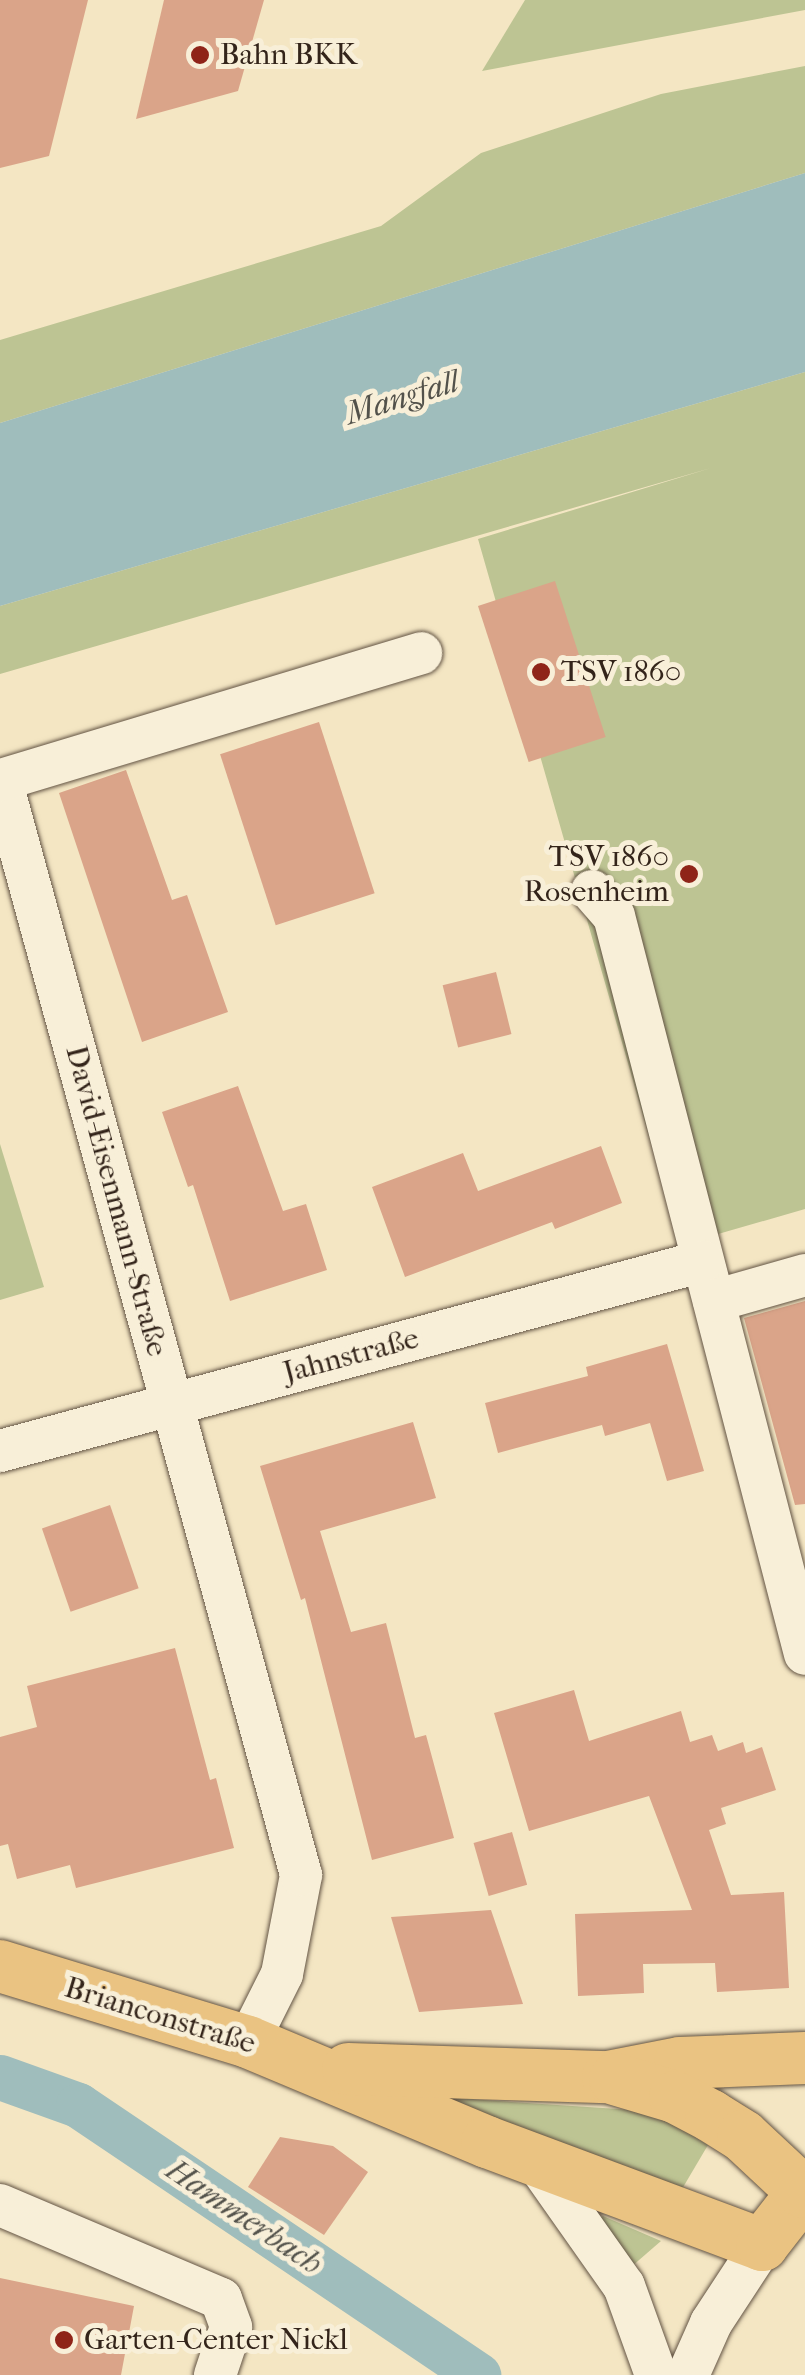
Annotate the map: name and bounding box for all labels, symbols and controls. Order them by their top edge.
place label: Bahn BKK [220,37,357,73]
marker: Bahn BKK [189,44,211,66]
water label: Mangfall [341,363,463,433]
place label: TSV 1860 [561,654,681,690]
marker: TSV 1860 [530,661,552,683]
place label: TSV 1860 Rosenheim [524,839,669,910]
marker: TSV 1860 Rosenheim [678,863,700,885]
street label: David-Eisenmann-Straße [57,1042,175,1360]
street label: Jahnstraße [279,1321,423,1391]
street label: Brianconstraße [60,1970,260,2062]
water label: Hammerbach [159,2151,329,2283]
place label: Garten-Center Nickl [84,2322,348,2358]
marker: Garten-Center Nickl [53,2329,75,2351]

